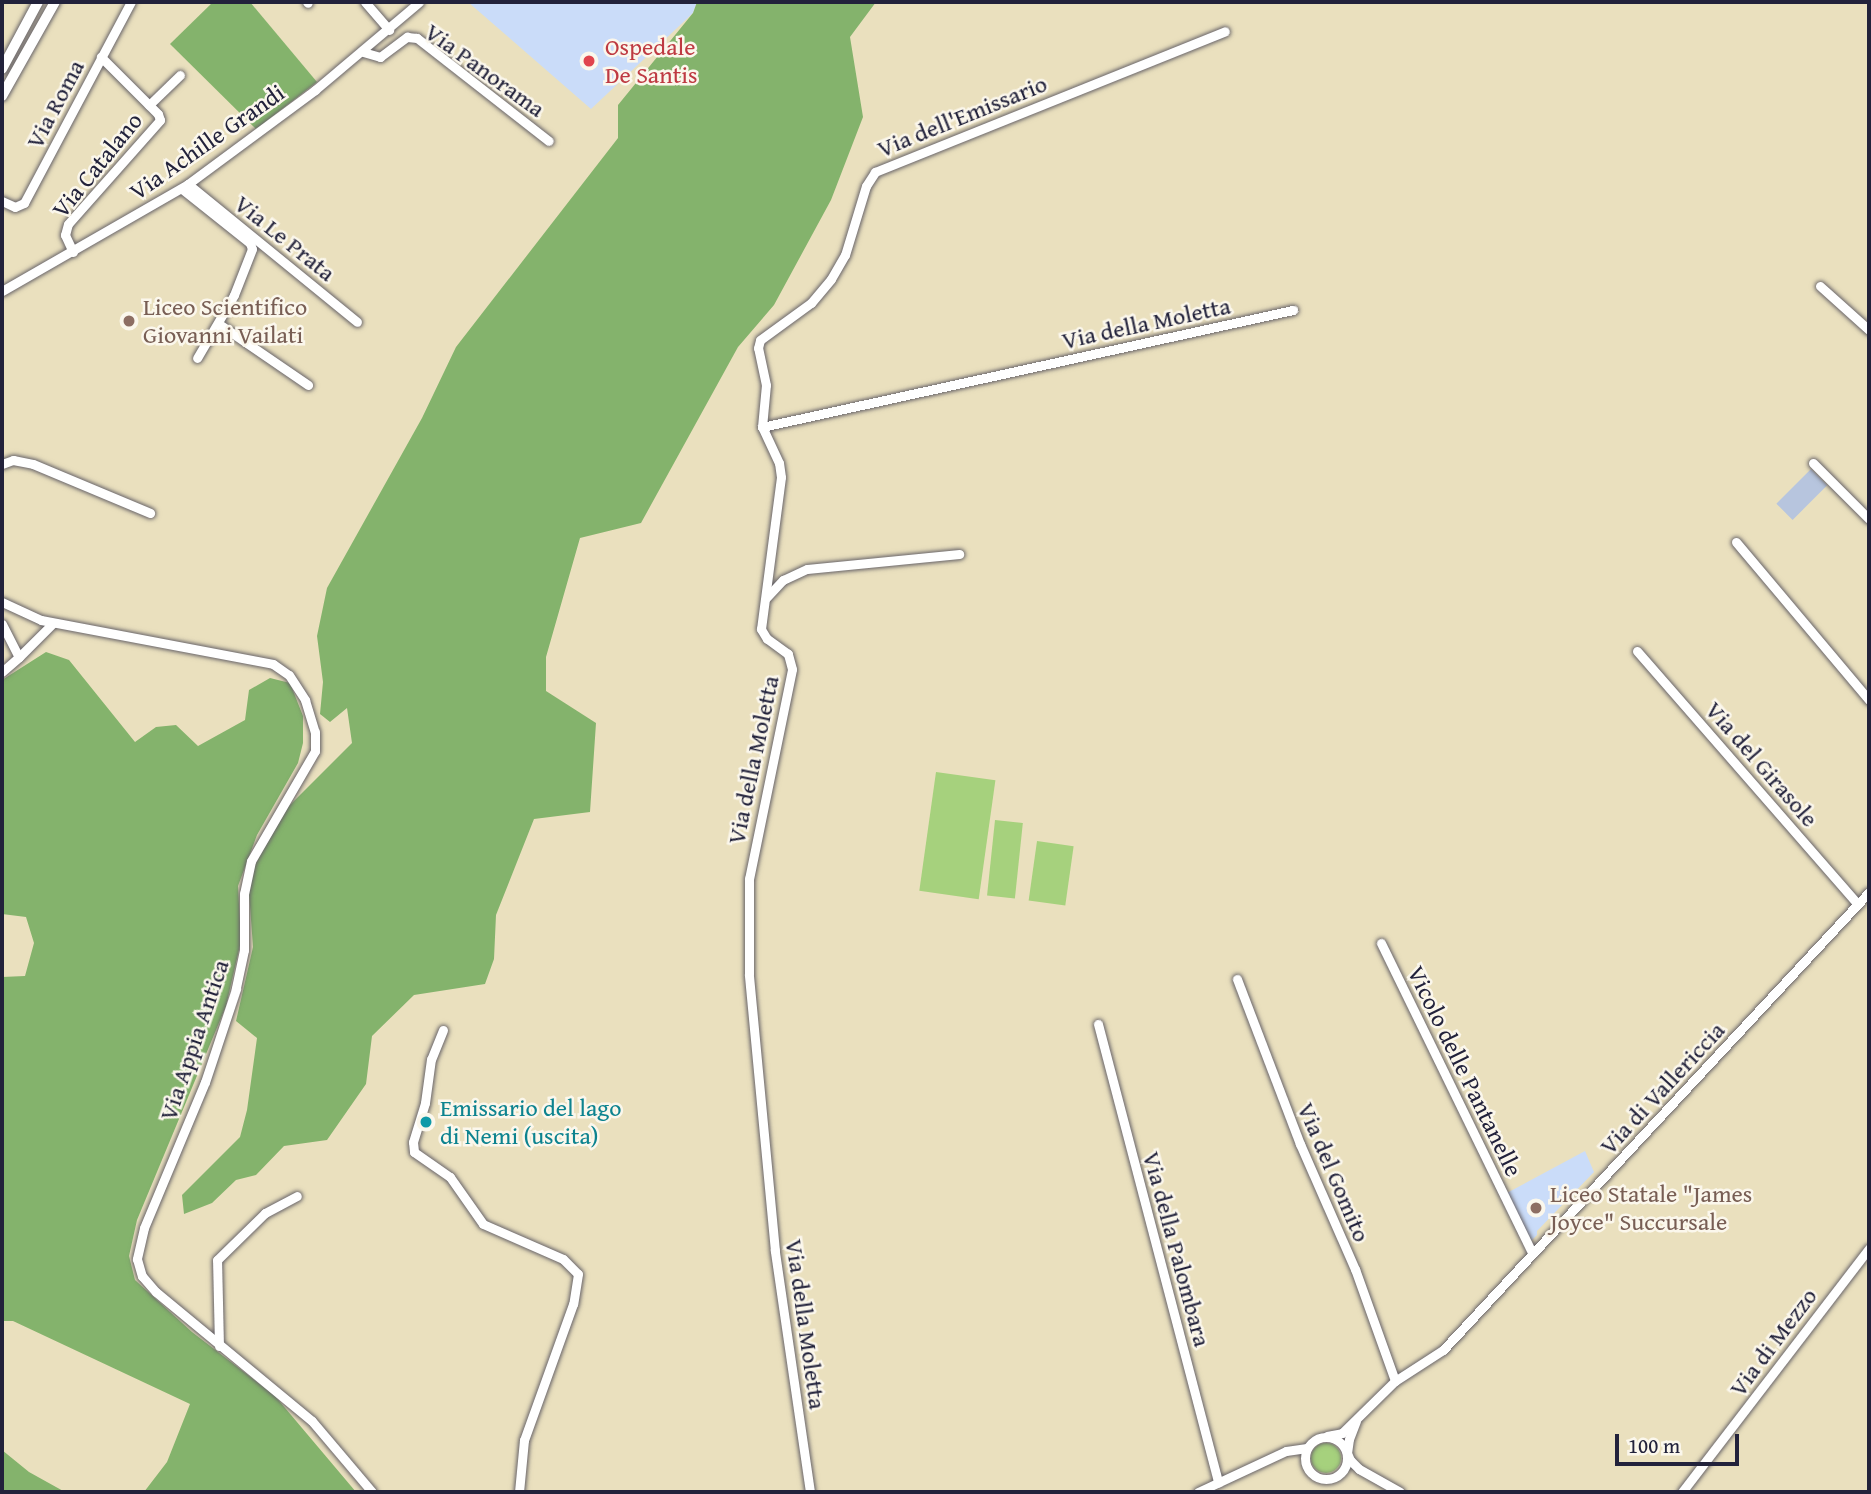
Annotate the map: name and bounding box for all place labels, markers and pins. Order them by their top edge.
place label: Ospedale De Santis [605,33,697,89]
marker: Ospedale De Santis [579,51,599,71]
place label: Liceo Scientifico Giovanni Vailati [143,293,307,349]
marker: Liceo Scientifico Giovanni Vailati [121,313,137,329]
place label: Emissario del lago di Nemi (uscita) [440,1094,621,1150]
marker: Emissario del lago di Nemi (uscita) [418,1114,434,1130]
place label: Liceo Statale "James Joyce" Succursale [1550,1180,1752,1236]
marker: Liceo Statale "James Joyce" Succursale [1528,1200,1544,1216]

